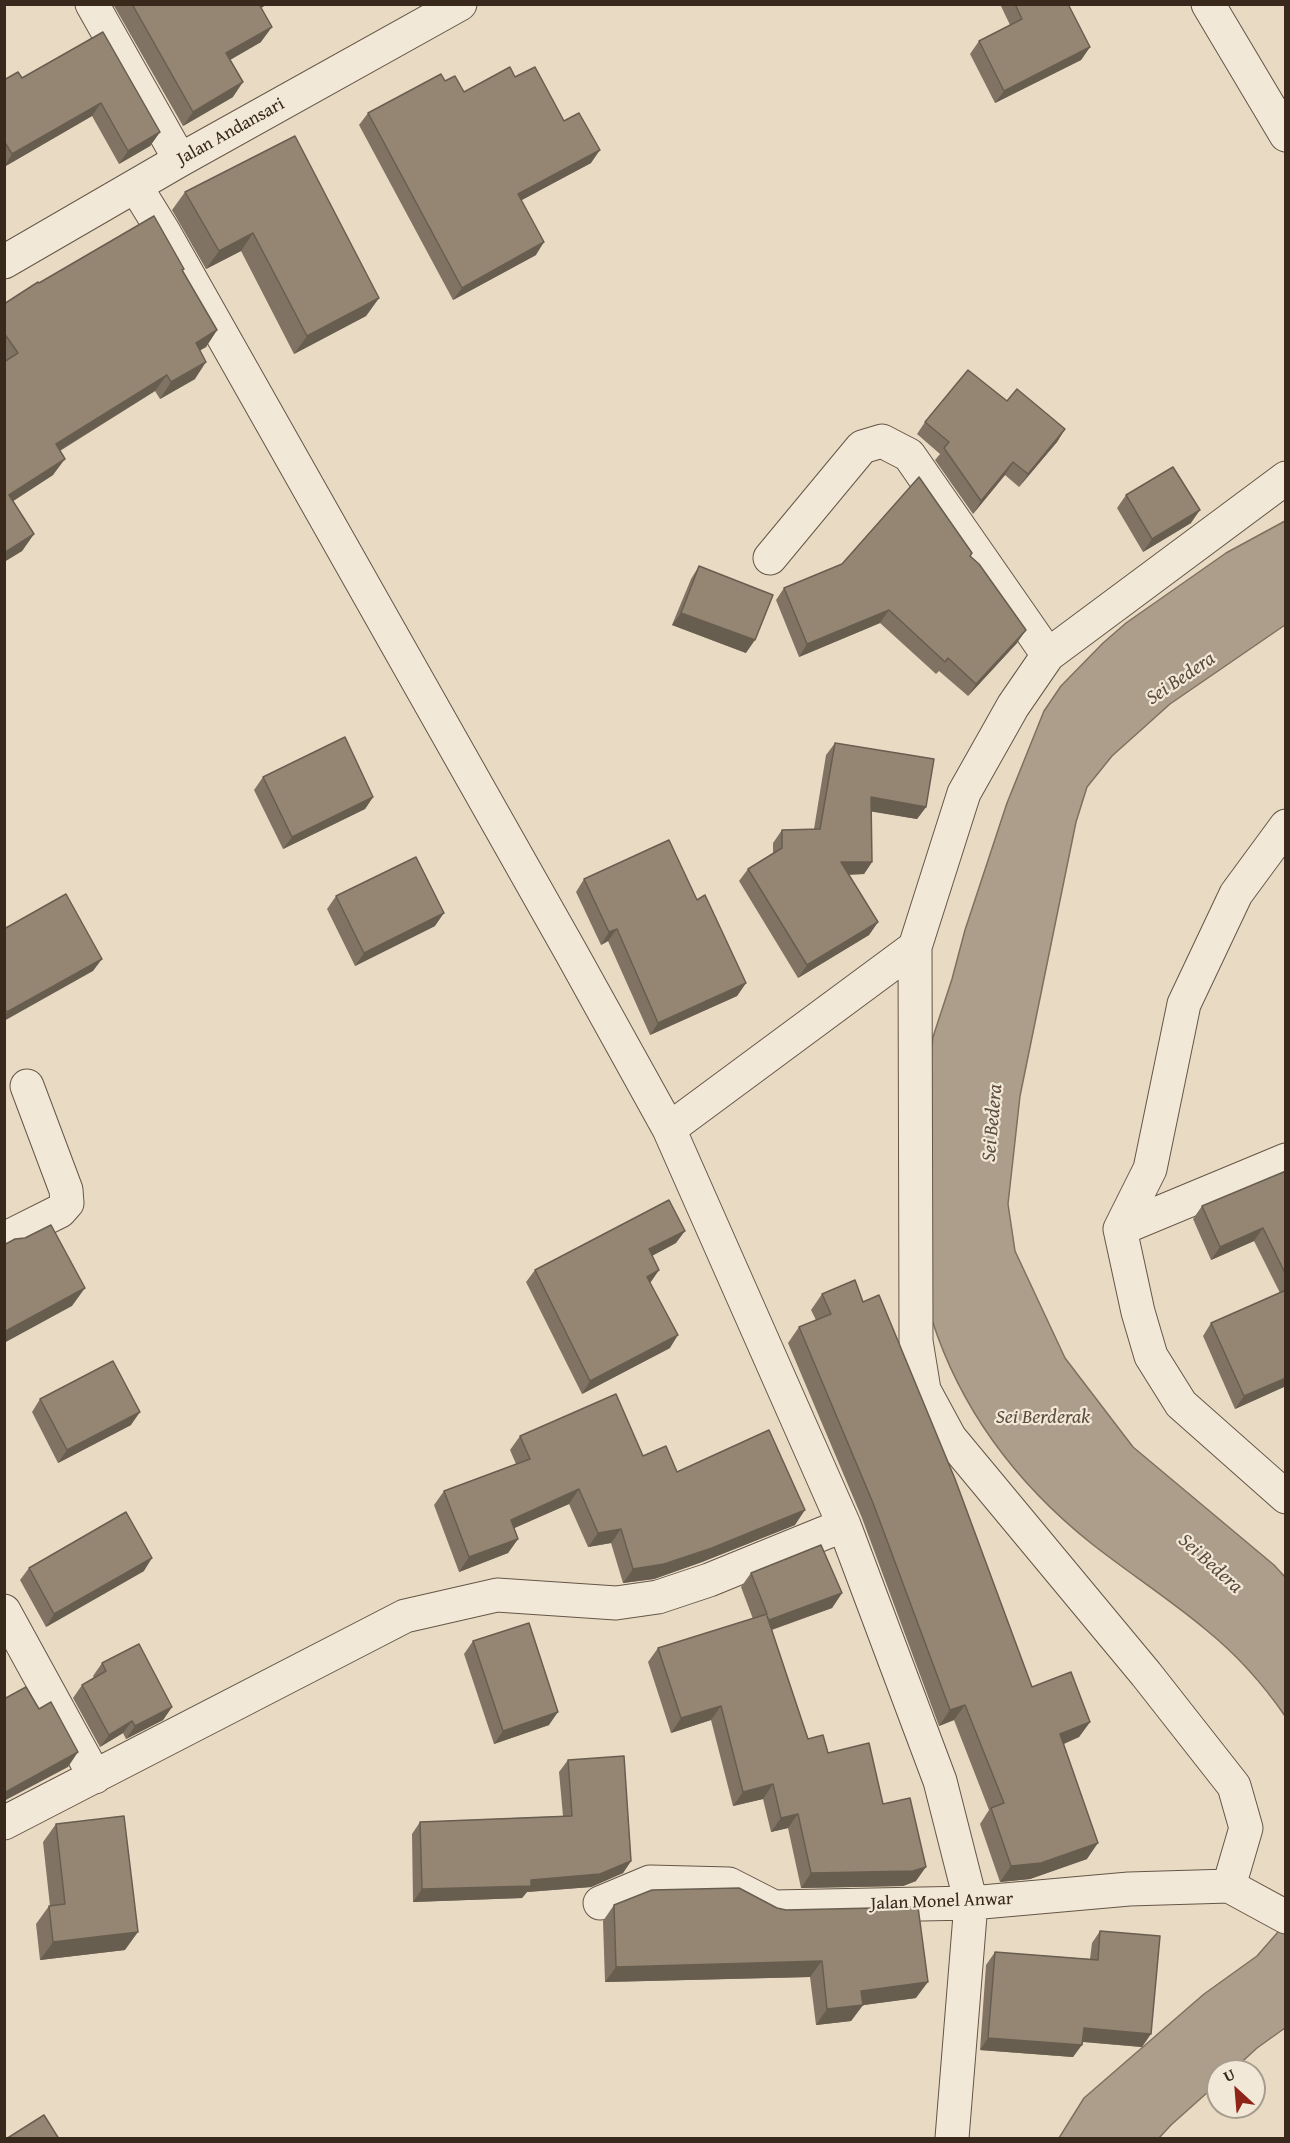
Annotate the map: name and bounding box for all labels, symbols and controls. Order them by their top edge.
street label: Jalan Andansari [174,94,288,170]
water label: Sei Bedera [1142,647,1220,711]
water label: Sei Bedera [978,1083,1008,1163]
water label: Sei Berderak [996,1406,1090,1430]
water label: Sei Bedera [1173,1529,1247,1599]
street label: Jalan Monel Anwar [870,1889,1014,1915]
north arrow [1206,2059,1266,2119]
text: U [1219,2061,1239,2088]

